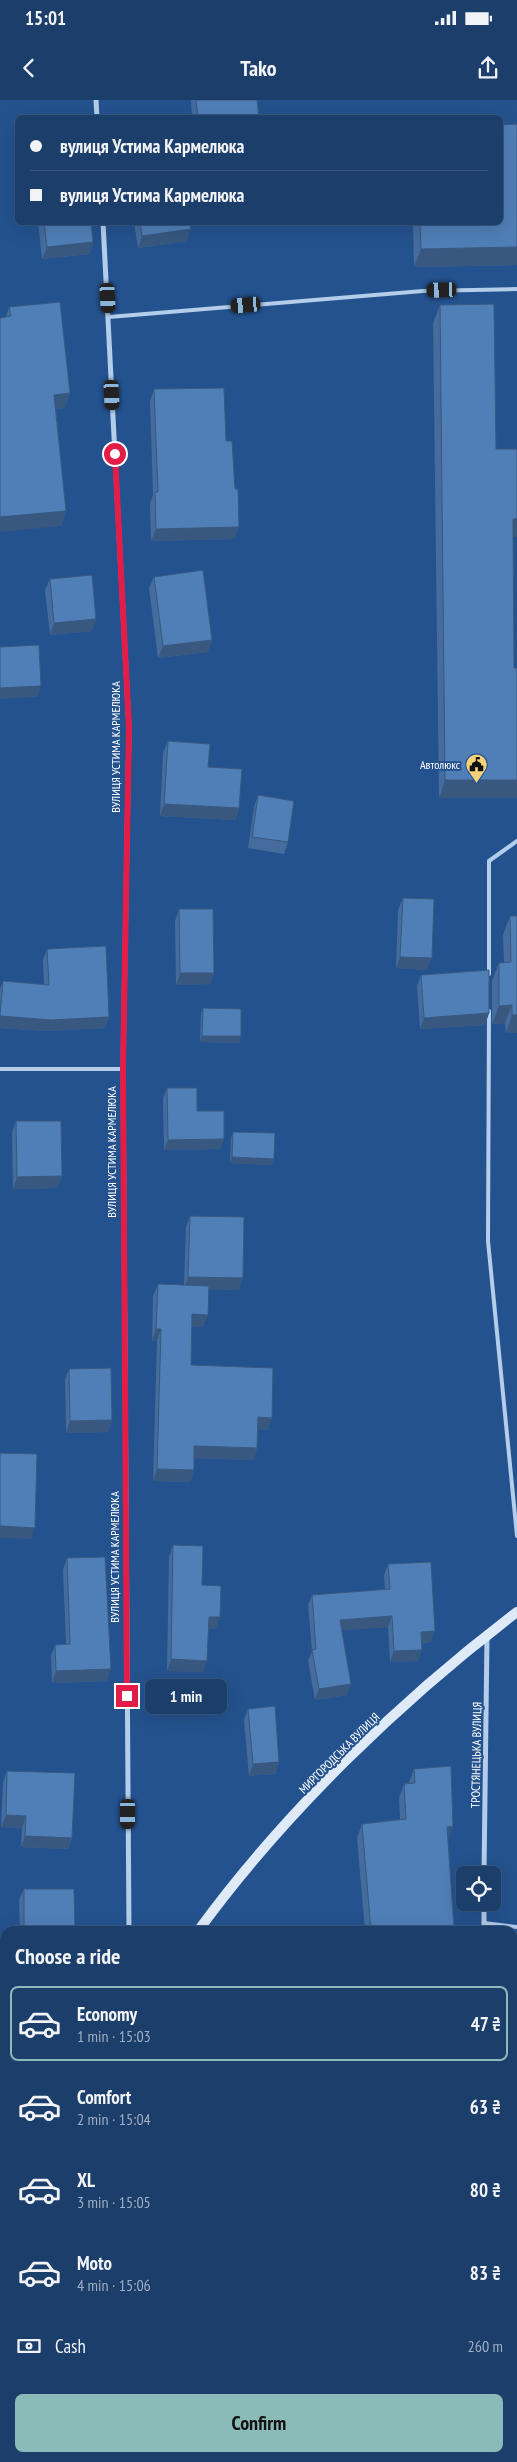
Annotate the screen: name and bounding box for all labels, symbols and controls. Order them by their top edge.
text: 15:01 [25,6,66,30]
icon: back [15,54,43,82]
text: Tako [240,54,277,82]
icon: share [474,54,502,82]
text: вулиця Устима Кармелюка [60,134,244,158]
text: вулиця Устима Кармелюка [60,183,244,207]
car [426,282,457,298]
car [99,283,116,313]
car [230,296,261,314]
car [103,380,120,410]
route start [104,443,126,465]
street label: ВУЛИЦЯ УСТИМА КАРМЕЛЮКА [108,681,123,813]
public building icon: Автолюкс [464,752,488,783]
place label: Автолюкс [420,757,461,772]
street label: ВУЛИЦЯ УСТИМА КАРМЕЛЮКА [104,1086,119,1218]
street label: ВУЛИЦЯ УСТИМА КАРМЕЛЮКА [107,1491,122,1623]
callout: 1 min [144,1678,227,1714]
route end [116,1685,138,1707]
text: 1 min [170,1686,202,1706]
street label: ТРОСТЯНЕЦЬКА ВУЛИЦЯ [468,1702,484,1808]
street label: МИРГОРОДСЬКА ВУЛИЦЯ [295,1709,383,1797]
car [120,1799,135,1829]
map controls [456,1866,501,1911]
button: locate [456,1866,501,1911]
text: Choose a ride [15,1942,120,1970]
icon: car [17,2001,62,2046]
text: Economy [77,2002,137,2026]
text: 47 ₴ [471,2012,501,2036]
text: 1 min · 15:03 [77,2026,151,2046]
icon: car [17,2084,62,2129]
text: Comfort [77,2085,131,2109]
text: 63 ₴ [470,2095,501,2119]
text: 2 min · 15:04 [77,2109,151,2129]
icon: car [17,2167,62,2212]
text: XL [77,2168,95,2192]
text: 80 ₴ [470,2178,501,2202]
text: 3 min · 15:05 [77,2192,151,2212]
icon: car [17,2250,62,2295]
text: Moto [77,2251,112,2275]
text: 83 ₴ [470,2261,501,2285]
text: 4 min · 15:06 [77,2275,151,2295]
icon: cash [15,2332,43,2360]
text: Cash [55,2334,86,2358]
text: 260 m [468,2336,503,2356]
button: Confirm [15,2394,503,2452]

